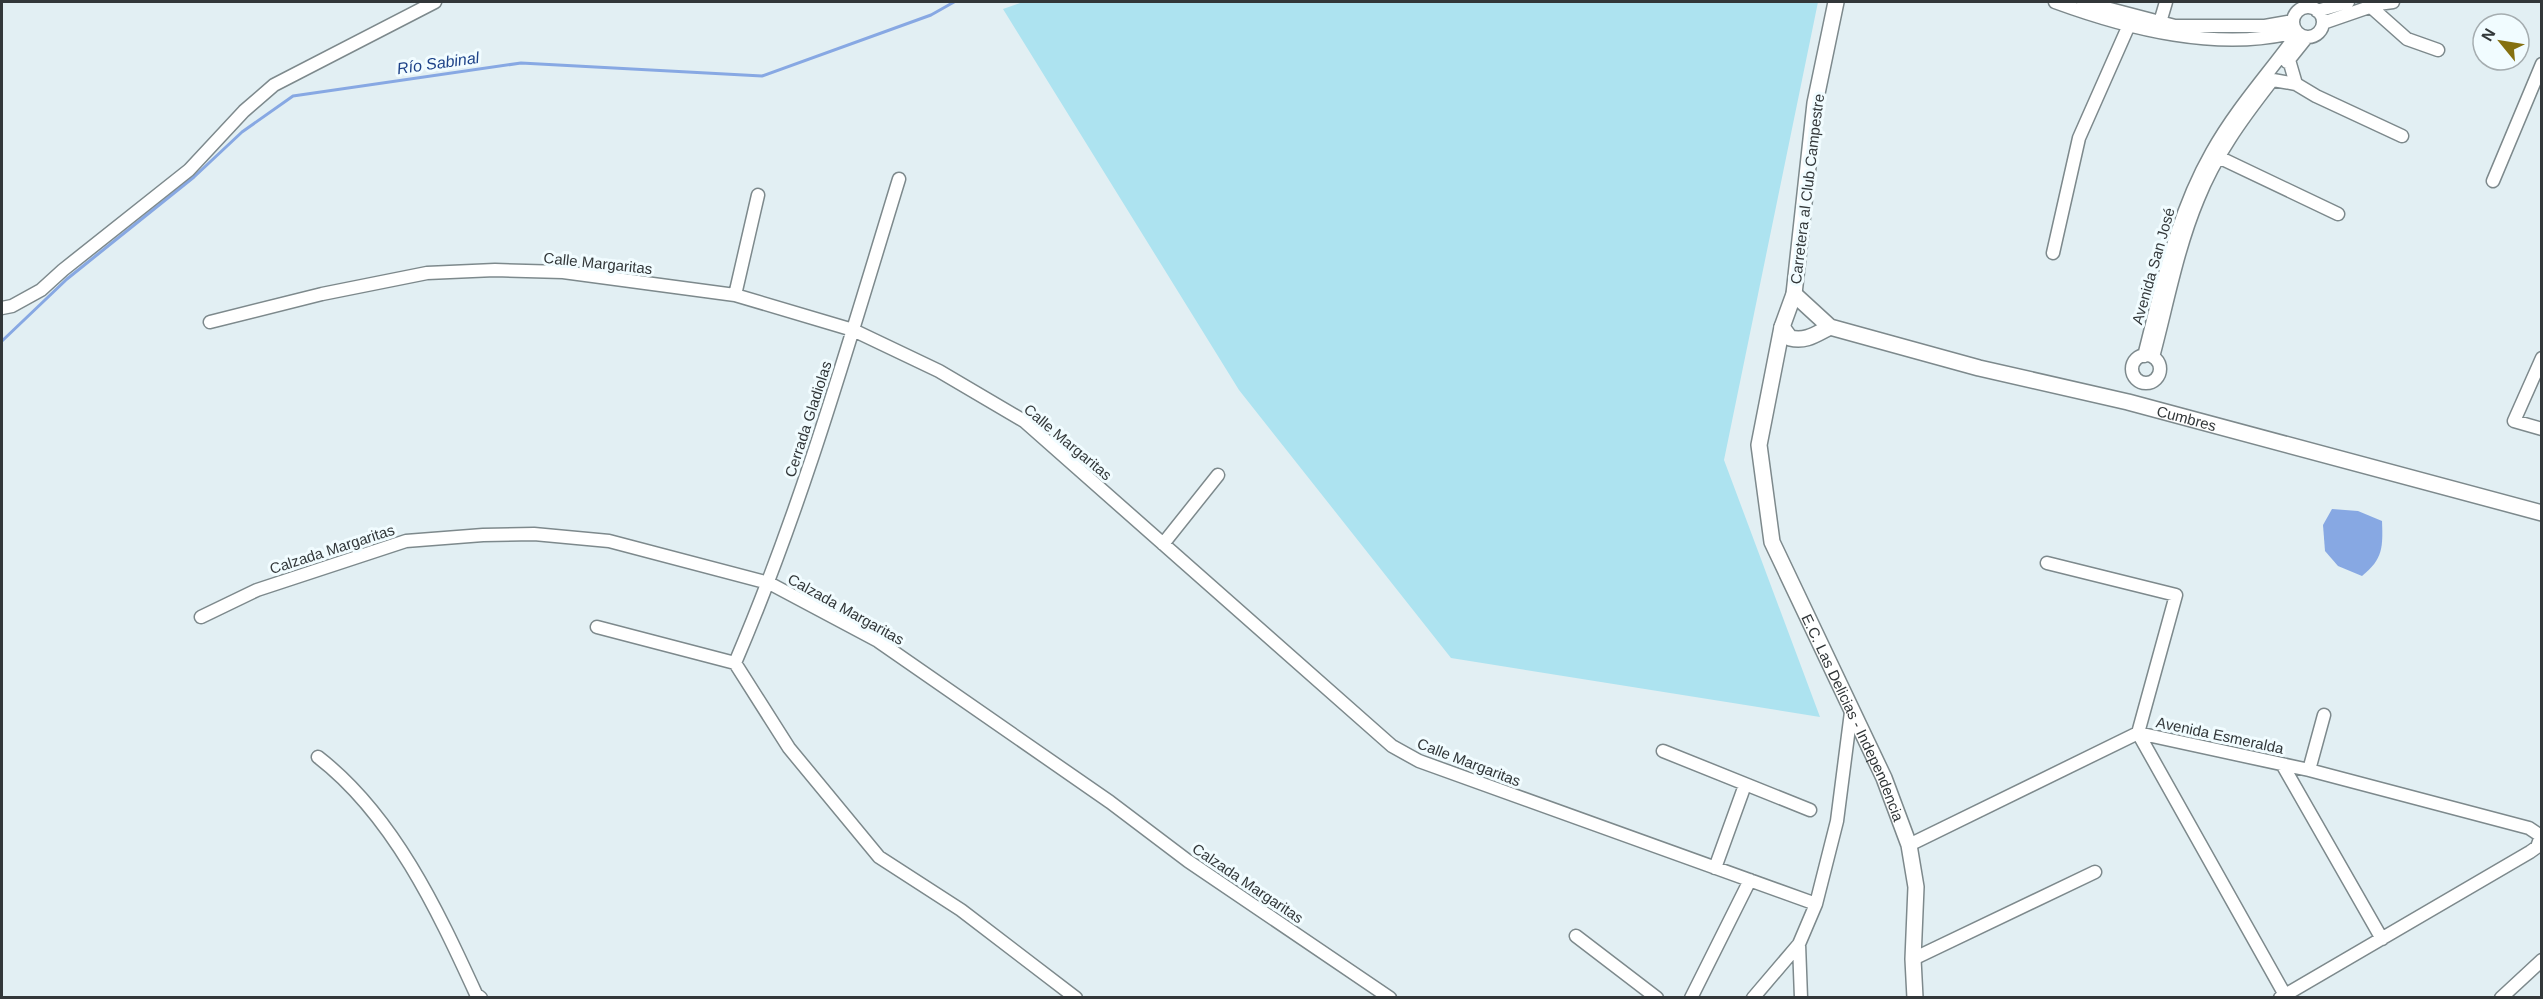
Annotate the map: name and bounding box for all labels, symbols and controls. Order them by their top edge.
north arrow [2471,12,2531,72]
text: N [2478,25,2499,44]
water label: Río Sabinal [396,49,481,77]
street label: Carretera al Club Campestre [1787,93,1827,285]
street label: Avenida San José [2128,206,2178,326]
street label: Calle Margaritas [543,249,653,277]
street label: Cerrada Gladiolas [781,359,835,479]
street label: Calle Margaritas [1021,400,1115,484]
street label: Cumbres [2155,402,2218,434]
street label: Calzada Margaritas [268,521,396,577]
street label: Calzada Margaritas [785,570,907,648]
street label: E.C. Las Delicias - Independencia [1799,611,1908,824]
street label: Avenida Esmeralda [2155,713,2286,757]
street label: Calle Margaritas [1415,734,1523,790]
street label: Calzada Margaritas [1189,840,1307,926]

